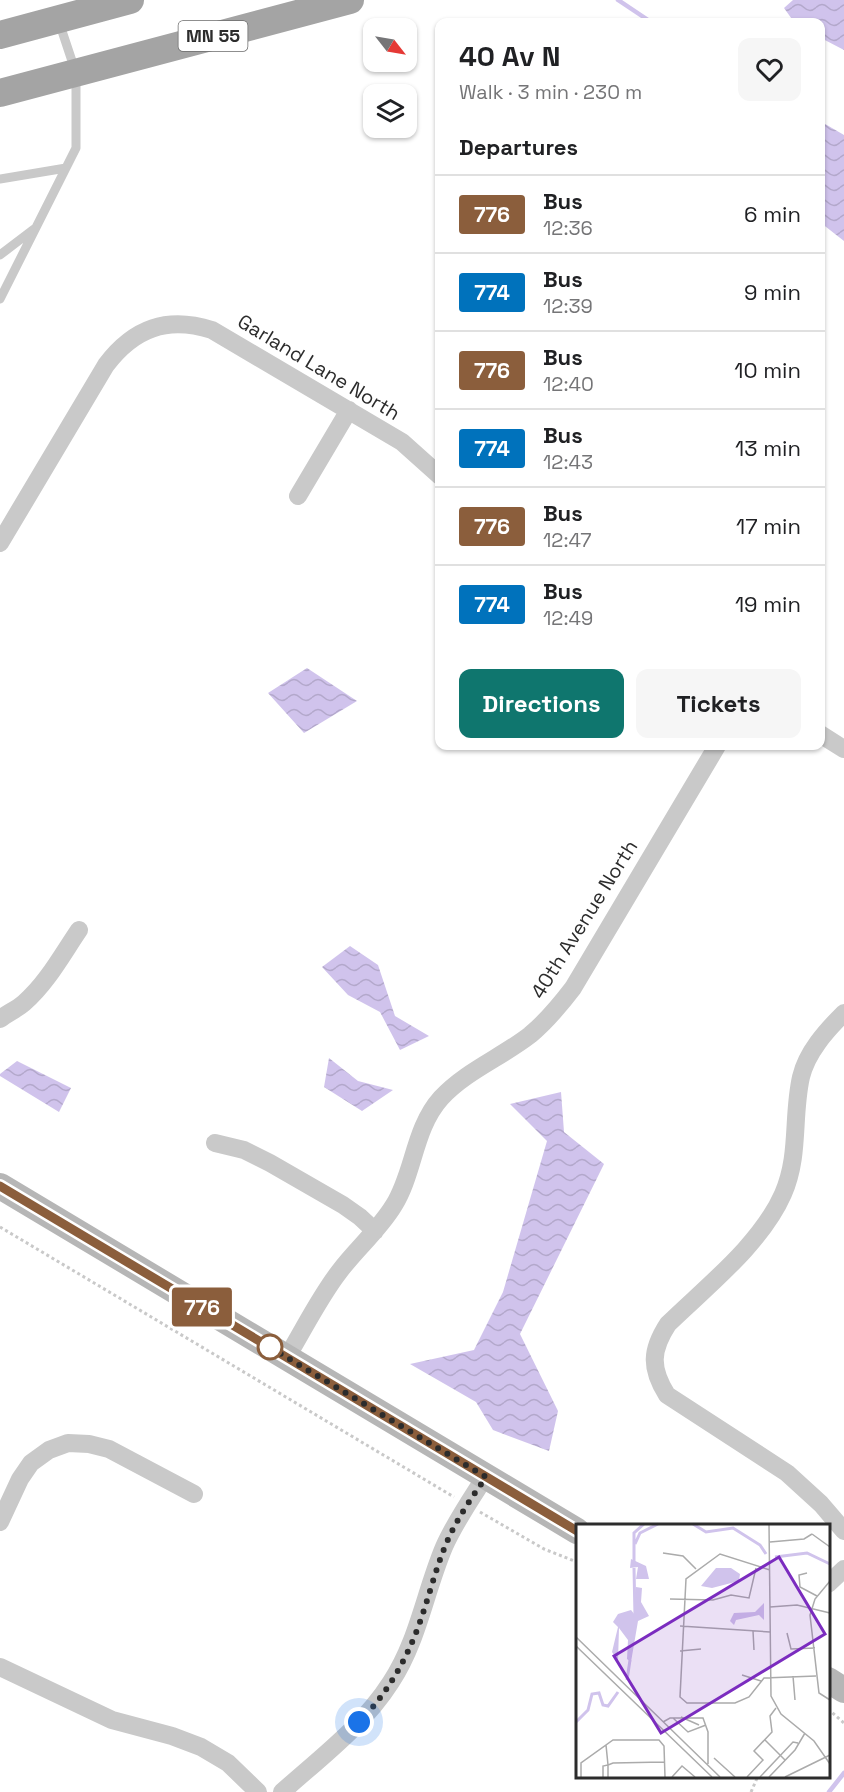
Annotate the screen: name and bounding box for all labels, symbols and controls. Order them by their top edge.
north arrow [363,18,417,72]
map controls [363,18,417,138]
road number: MN 55 [178,21,248,51]
text: 40 Av N [459,38,560,74]
button: heart [738,38,801,101]
text: Walk · 3 min · 230 m [459,79,642,105]
button: layers [363,84,417,138]
text: Departures [459,133,578,161]
text: Bus [543,187,583,215]
text: 6 min [744,200,801,228]
text: 776 [474,201,510,228]
text: 12:36 [543,215,593,241]
text: Bus [543,265,583,293]
text: 9 min [744,278,801,306]
text: 774 [474,279,510,306]
text: 12:39 [543,293,593,319]
street label: Garland Lane North [233,308,405,426]
text: Bus [543,343,583,371]
text: 10 min [734,356,801,384]
text: 776 [474,357,510,384]
text: 12:40 [543,371,594,397]
text: Bus [543,421,583,449]
text: 13 min [735,434,801,462]
text: 774 [474,435,510,462]
text: 12:43 [543,449,593,475]
text: Bus [543,499,583,527]
text: 17 min [736,512,801,540]
text: 776 [474,513,510,540]
text: 12:47 [543,527,592,553]
text: Bus [543,577,583,605]
text: 19 min [735,590,801,618]
text: 774 [474,591,510,618]
text: 12:49 [543,605,593,631]
button: Directions [459,669,624,738]
button: Tickets [636,669,801,738]
street label: 40th Avenue North [525,835,643,1003]
line badge: 776 [168,1288,236,1326]
text: 776 [184,1294,220,1321]
unlabelled marker [257,1334,283,1360]
inset map [576,1524,829,1777]
your location [344,1707,374,1737]

